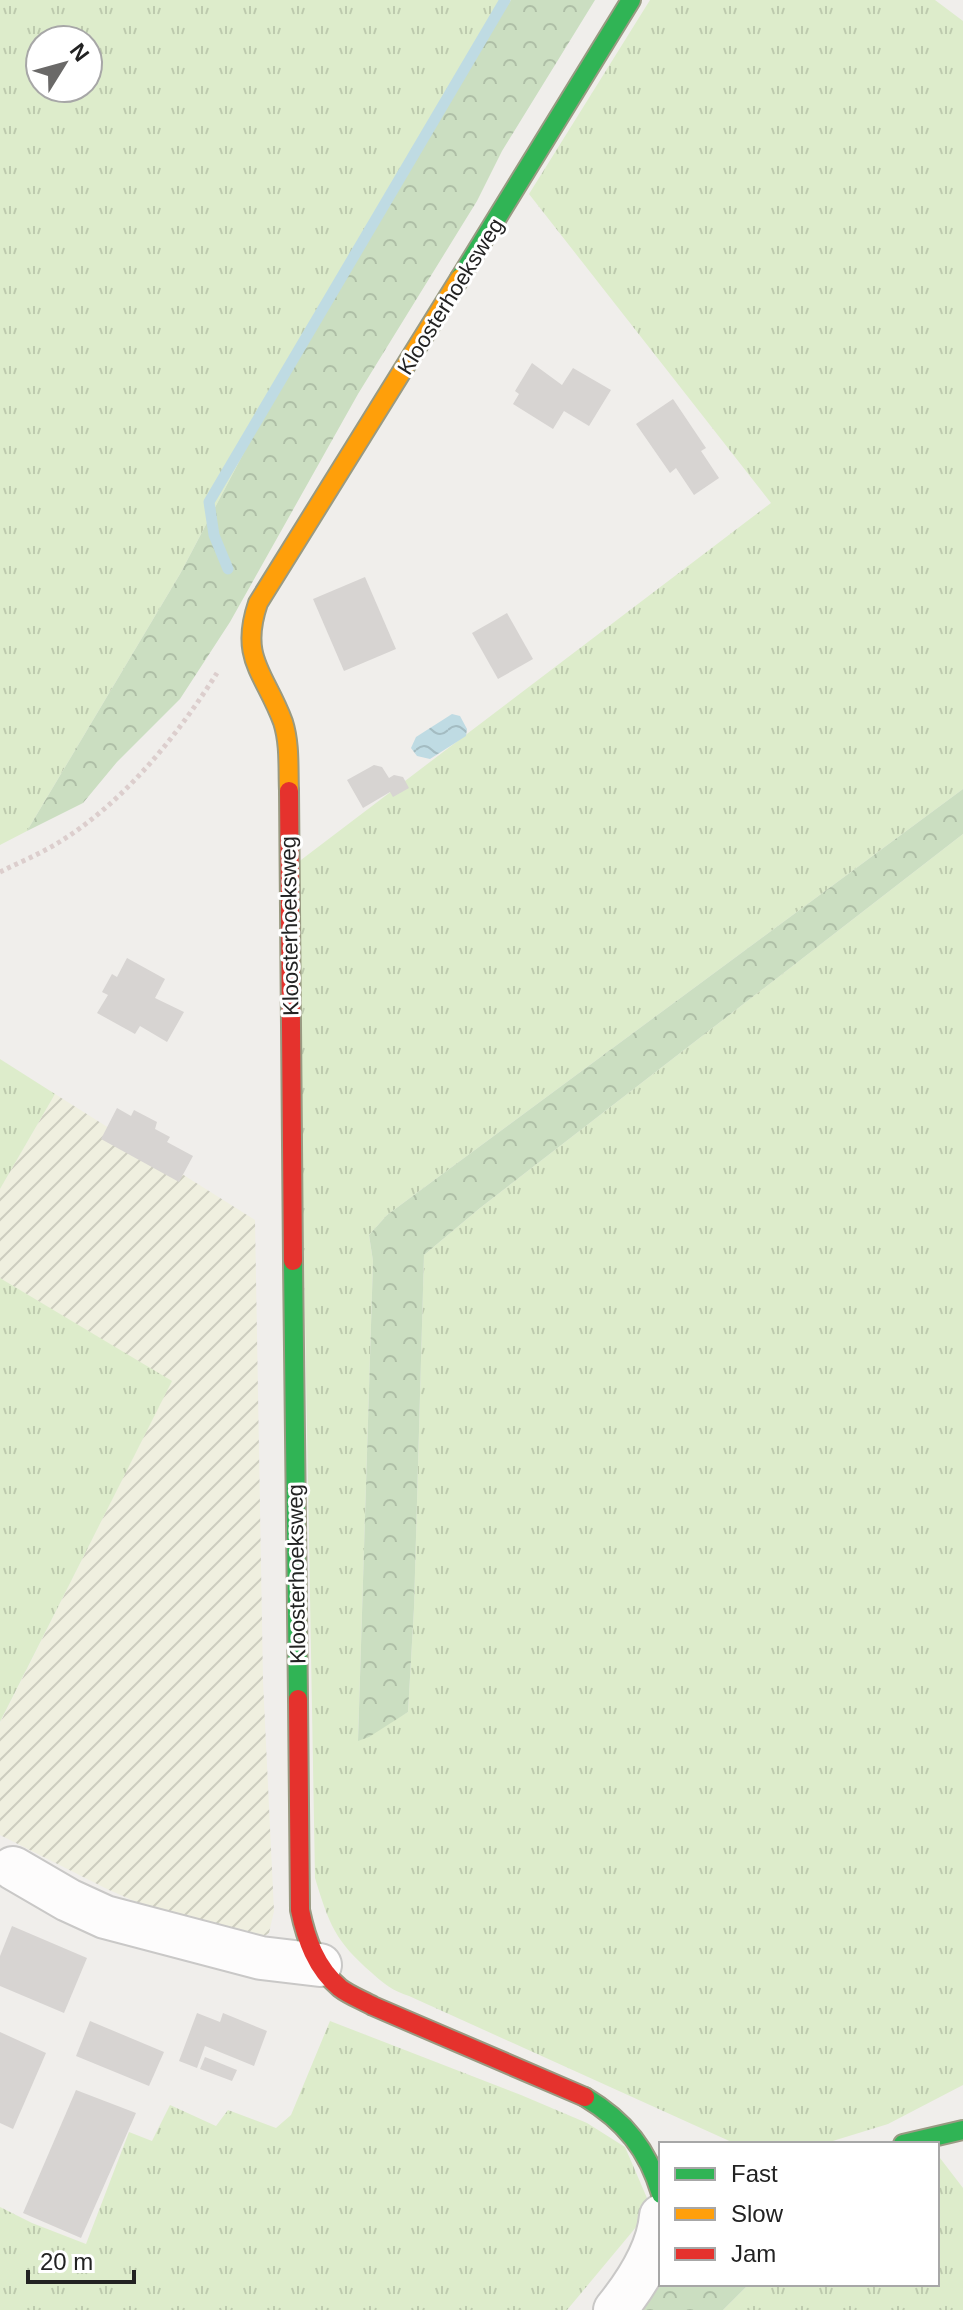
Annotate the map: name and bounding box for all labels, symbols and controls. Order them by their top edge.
north arrow [24,24,104,104]
text: N [65,38,94,66]
street label: Kloosterhoeksweg [392,213,509,379]
street label: Kloosterhoeksweg [275,836,304,1016]
street label: Kloosterhoeksweg [282,1484,311,1664]
legend [659,2142,939,2286]
text: Fast [731,2160,778,2187]
text: Slow [731,2200,784,2227]
scale bar [28,2234,134,2284]
text: Jam [731,2240,776,2267]
text: 20 m [40,2248,93,2275]

